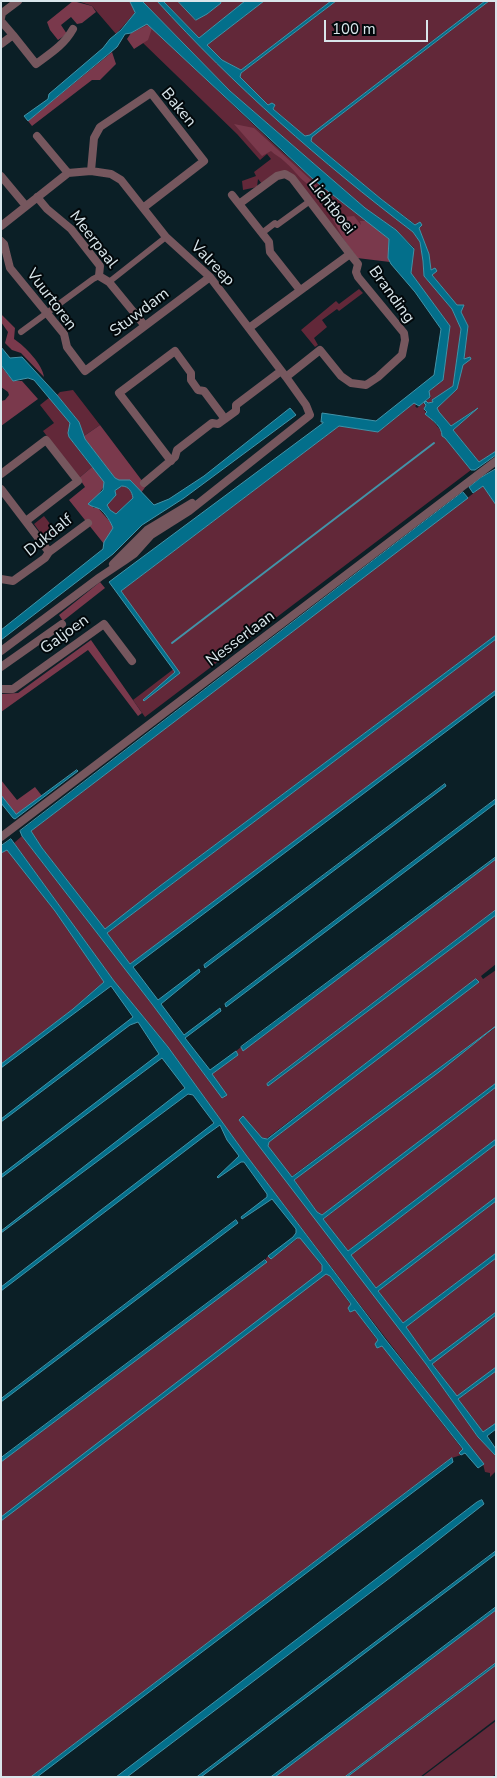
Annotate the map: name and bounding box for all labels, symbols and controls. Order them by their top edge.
scale bar [327,10,431,42]
text: 100 m [332,19,376,39]
street label: Baken [156,85,200,131]
street label: Lichtboei [303,176,359,238]
street label: Meerpaal [65,208,121,272]
street label: Valreep [186,237,238,291]
street label: Branding [364,263,418,327]
street label: Vuurtoren [22,265,80,335]
street label: Stuwdam [107,285,173,341]
street label: Dukdalf [21,511,77,561]
street label: Nesserlaan [203,607,279,671]
street label: Galjoen [37,611,93,659]

